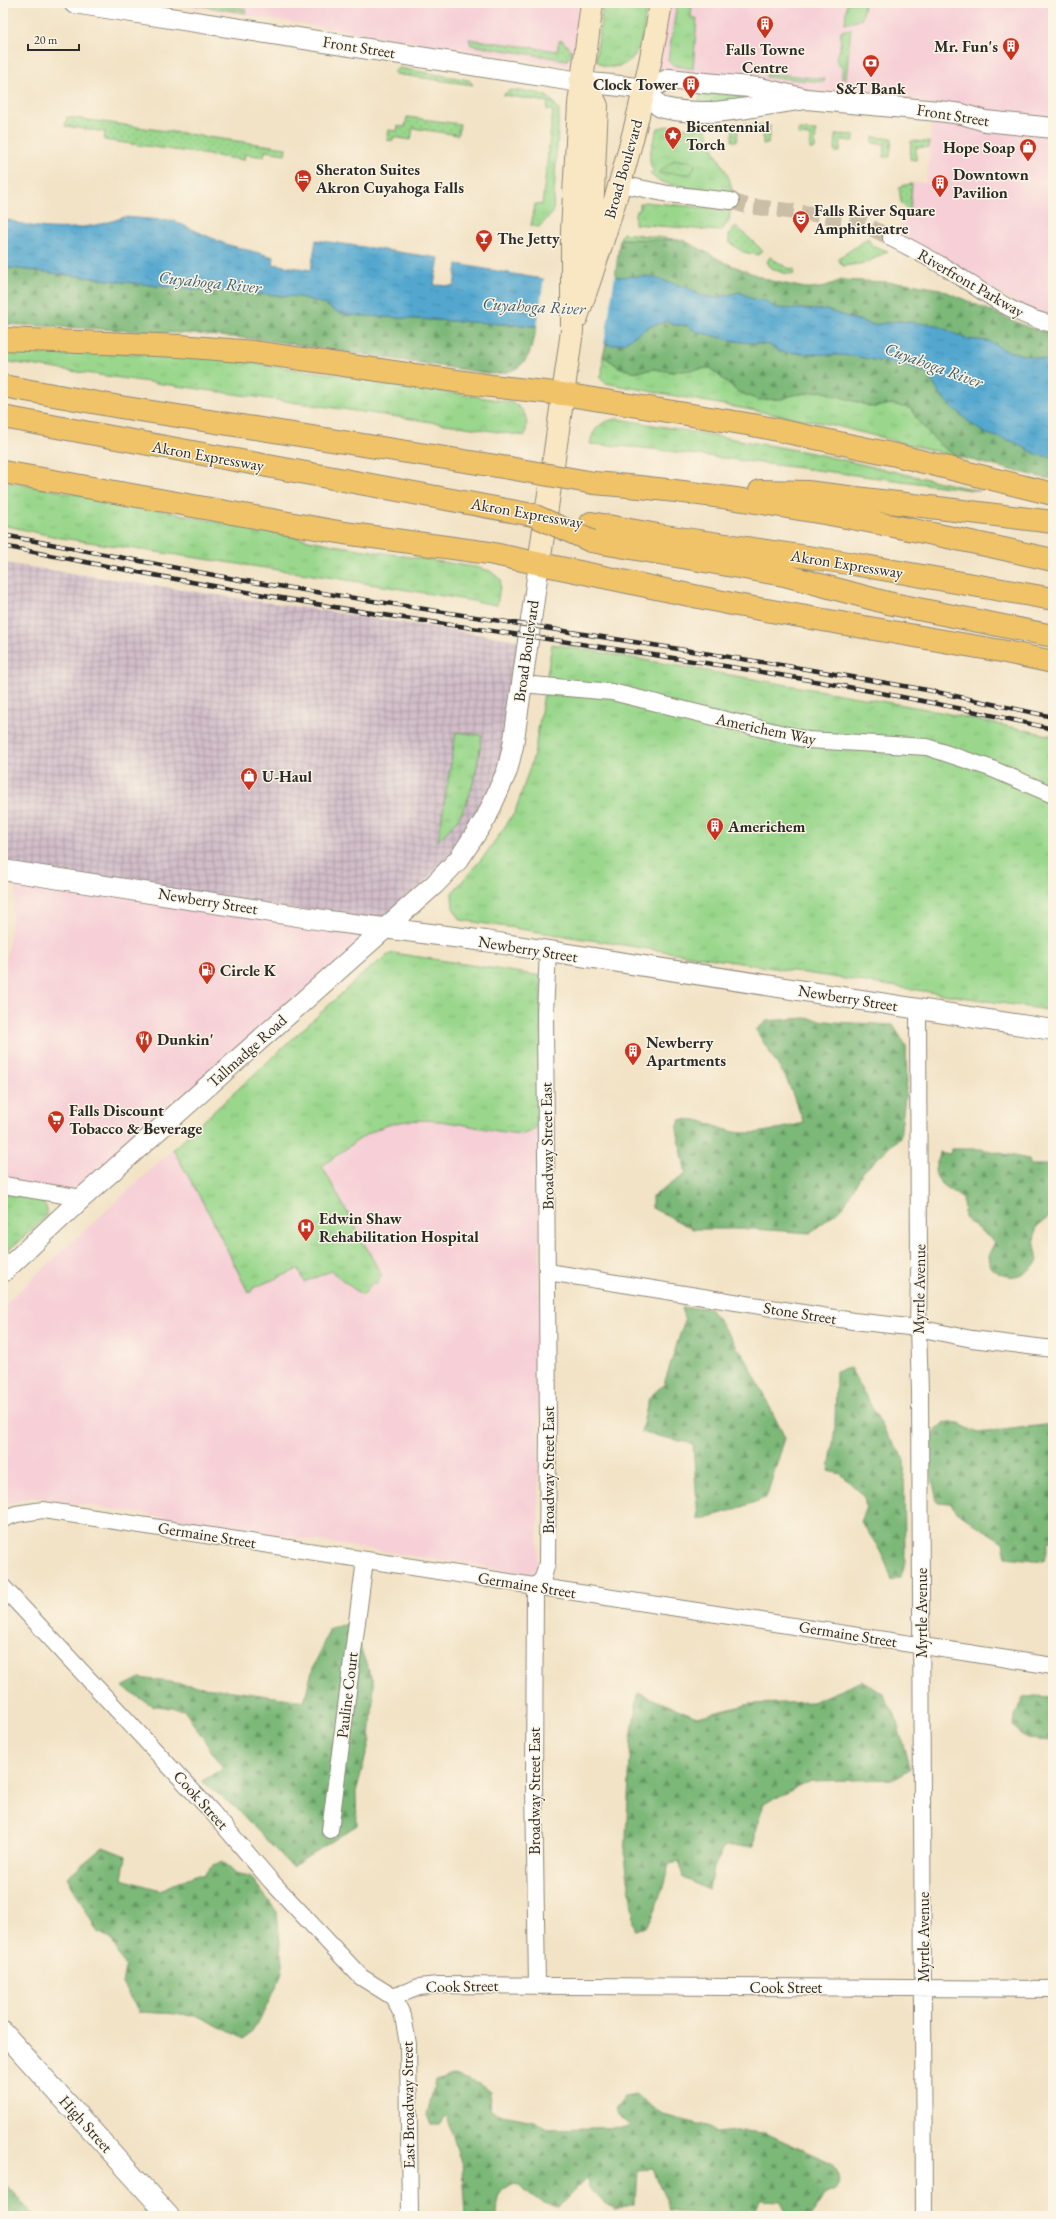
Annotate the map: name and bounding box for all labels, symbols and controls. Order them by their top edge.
building icon: Falls Towne Centre [755,14,775,39]
scale bar [28,26,79,52]
street label: Front Street [321,31,397,63]
text: 20 m [34,32,58,48]
place label: Mr. Fun's [934,36,998,57]
building icon: Mr. Fun's [1001,36,1021,61]
place label: Falls Towne Centre [725,39,805,78]
bank icon: S&T Bank [861,53,881,78]
place label: Clock Tower [593,74,678,95]
building icon: Clock Tower [681,74,701,99]
place label: S&T Bank [836,78,906,99]
street label: Front Street [915,99,991,131]
street label: Broad Boulevard [599,116,647,221]
place label: Bicentennial Torch [686,116,770,155]
place icon: Bicentennial Torch [663,125,683,150]
place label: Hope Soap [943,137,1015,158]
shop icon: Hope Soap [1018,137,1038,162]
place label: Sheraton Suites Akron Cuyahoga Falls [315,159,464,198]
place label: Downtown Pavilion [953,164,1029,203]
hotel icon: Sheraton Suites Akron Cuyahoga Falls [293,168,313,193]
building icon: Downtown Pavilion [930,173,950,198]
place label: Falls River Square Amphitheatre [813,200,935,239]
theatre icon: Falls River Square Amphitheatre [791,209,811,234]
bar icon: The Jetty [474,228,494,253]
place label: The Jetty [497,228,560,249]
street label: Riverfront Parkway [914,244,1029,323]
water label: Cuyahoga River [158,266,264,298]
water label: Cuyahoga River [482,292,588,320]
water label: Cuyahoga River [882,337,988,393]
street label: Akron Expressway [149,436,267,476]
street label: Akron Expressway [468,493,586,533]
street label: Akron Expressway [788,545,906,583]
street label: Broad Boulevard [508,598,544,703]
street label: Americhem Way [713,708,819,750]
shop icon: U-Haul [239,766,259,791]
place label: U-Haul [262,766,313,787]
building icon: Americhem [705,816,725,841]
place label: Americhem [727,816,806,837]
street label: Newberry Street [157,883,259,919]
street label: Newberry Street [477,931,579,967]
fuel station icon: Circle K [197,960,217,985]
place label: Circle K [220,960,277,981]
street label: Newberry Street [797,980,899,1016]
street label: Tallmadge Road [203,1009,292,1092]
restaurant icon: Dunkin' [134,1029,154,1054]
place label: Dunkin' [157,1029,213,1050]
place label: Newberry Apartments [645,1032,726,1071]
building icon: Newberry Apartments [623,1041,643,1066]
street label: Broadway Street East [535,1082,559,1210]
place label: Falls Discount Tobacco & Beverage [69,1100,202,1139]
supermarket icon: Falls Discount Tobacco & Beverage [46,1109,66,1134]
place label: Edwin Shaw Rehabilitation Hospital [319,1208,479,1247]
hospital icon: Edwin Shaw Rehabilitation Hospital [296,1217,316,1242]
street label: Myrtle Avenue [908,1244,930,1334]
street label: Stone Street [762,1297,838,1329]
street label: Broadway Street East [538,1406,559,1534]
street label: Germaine Street [156,1517,258,1553]
street label: Germaine Street [476,1567,578,1603]
street label: Myrtle Avenue [911,1568,932,1658]
street label: Germaine Street [797,1616,899,1652]
street label: Pauline Court [331,1651,363,1739]
street label: Broadway Street East [524,1727,545,1855]
street label: Cook Street [169,1766,233,1834]
street label: Myrtle Avenue [913,1892,934,1982]
street label: Cook Street [425,1975,499,1997]
street label: Cook Street [750,1977,822,1998]
street label: East Broadway Street [396,2041,420,2169]
street label: High Street [55,2091,117,2157]

